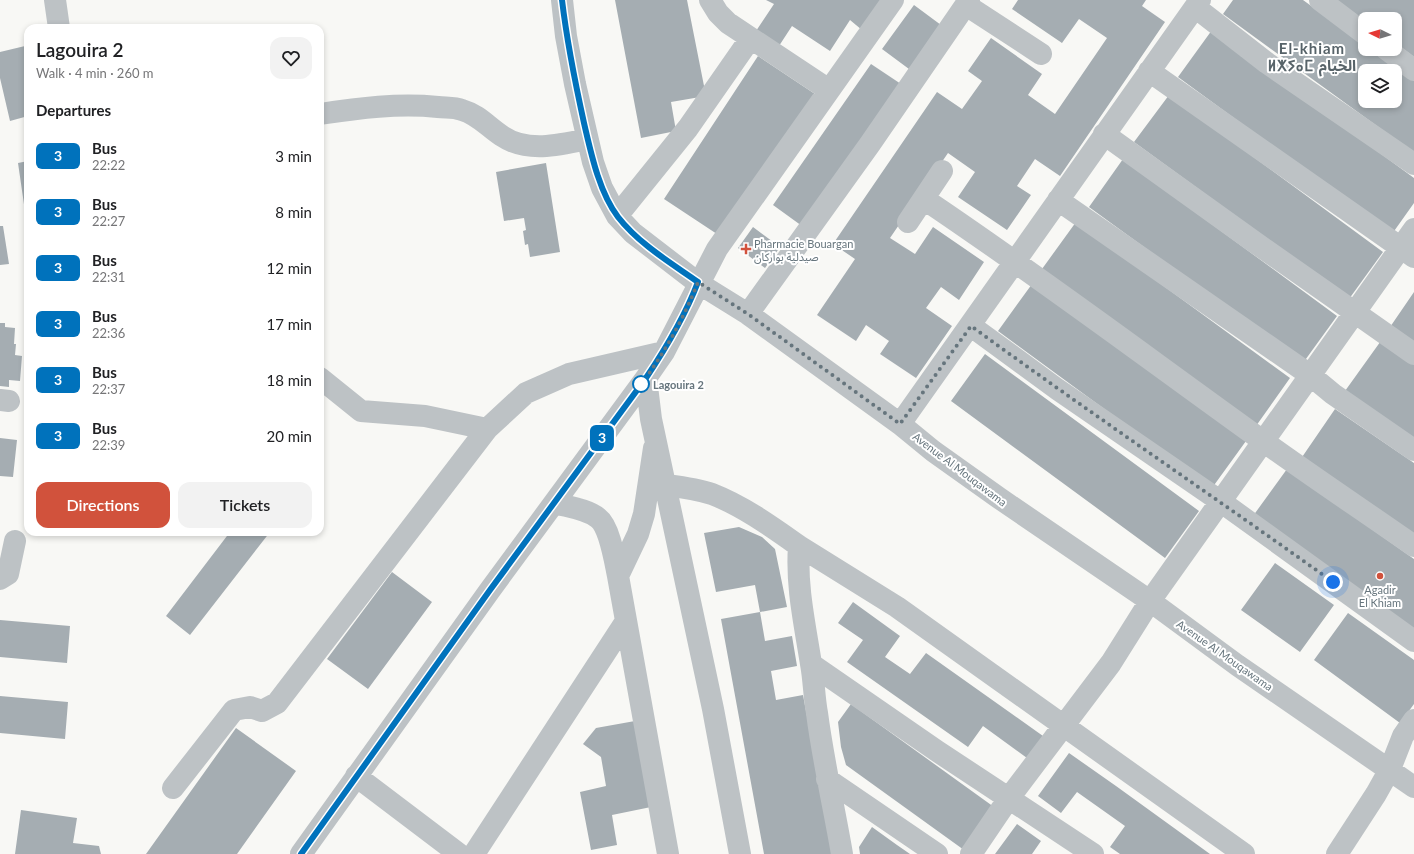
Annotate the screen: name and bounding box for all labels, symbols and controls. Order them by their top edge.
north arrow [1358,12,1402,56]
map controls [1358,12,1402,108]
button: heart [270,37,312,79]
text: Lagouira 2 [36,38,124,61]
district label: El-khiam ⵍⵅⵢⴰⵎ الخيام [1268,39,1356,77]
button: layers [1358,64,1402,108]
text: Walk · 4 min · 260 m [36,65,154,81]
text: Departures [36,101,111,119]
text: Bus [92,139,117,157]
text: 3 [54,147,62,164]
text: 3 min [275,147,312,165]
text: 22:22 [92,157,125,173]
text: Bus [92,195,117,213]
text: 3 [54,203,62,220]
text: 8 min [275,203,312,221]
text: 22:27 [92,213,125,229]
place label: Pharmacie Bouargan صيدلية بواركان [754,237,853,264]
marker: Pharmacie Bouargan صيدلية بواركان [741,244,751,254]
text: Bus [92,251,117,269]
text: 3 [54,259,62,276]
text: 12 min [266,259,312,277]
text: 22:31 [92,269,125,285]
text: Bus [92,307,117,325]
text: 3 [54,315,62,332]
text: 17 min [266,315,312,333]
text: 22:36 [92,325,125,341]
text: Bus [92,363,117,381]
text: 3 [54,371,62,388]
text: 18 min [266,371,312,389]
marker: Lagouira 2 [632,375,650,393]
place label: Lagouira 2 [653,378,704,391]
text: 22:37 [92,381,125,397]
text: Bus [92,419,117,437]
line badge: 3 [589,425,615,451]
text: 3 [54,427,62,444]
text: 20 min [266,427,312,445]
text: 3 [598,429,606,446]
street label: Avenue Al Mouqawama [910,429,1010,509]
text: 22:39 [92,437,125,453]
button: Directions [36,482,170,528]
button: Tickets [178,482,312,528]
marker: Agadir El Khiam [1375,571,1385,581]
your location [1323,572,1343,592]
place label: Agadir El Khiam [1359,583,1401,609]
street label: Avenue Al Mouqawama [1174,617,1276,693]

